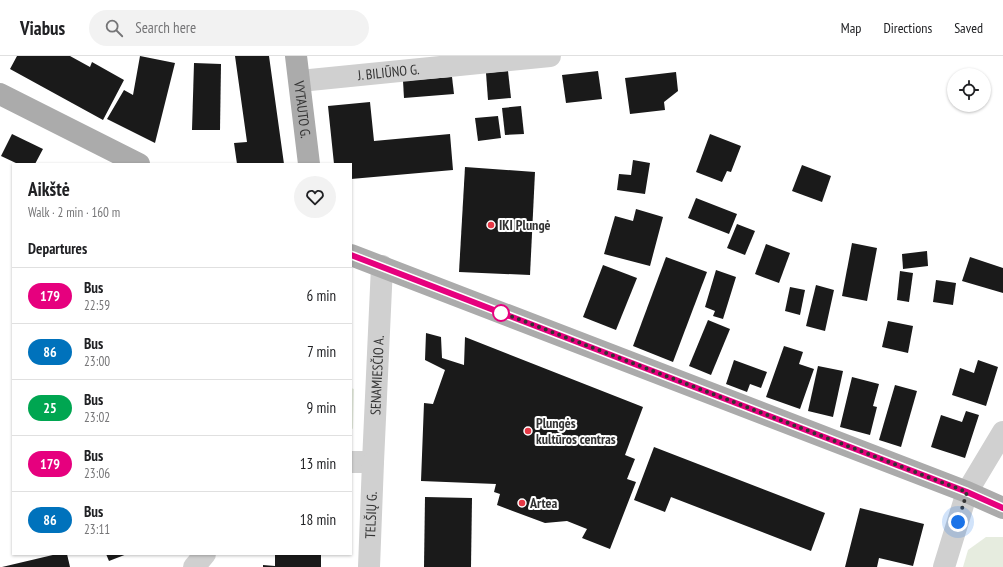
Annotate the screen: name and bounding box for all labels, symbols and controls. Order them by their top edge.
search box [89,10,369,46]
text: Viabus [20,16,65,40]
icon: search [103,17,125,39]
text: Search here [135,18,196,37]
text: Map [841,19,861,37]
text: Directions [883,19,932,37]
text: Saved [954,19,983,37]
street label: J. BILIŪNO G. [356,60,420,84]
map controls [947,68,991,112]
button: locate [947,68,991,112]
street label: VYTAUTO G. [290,79,315,139]
button: heart [294,176,336,218]
text: Aikštė [28,177,70,201]
text: Walk · 2 min · 160 m [28,204,120,221]
place label: IKI Plungė [499,216,551,234]
marker: IKI Plungė [486,220,496,230]
text: Departures [28,239,87,258]
text: Bus [84,278,103,297]
text: 6 min [306,286,336,305]
text: 179 [40,287,60,305]
text: 22:59 [84,297,110,314]
unlabelled marker [492,304,510,322]
text: Bus [84,334,103,353]
street label: SENAMIESČIO A. [366,335,388,415]
text: 7 min [307,342,336,361]
text: 86 [43,343,57,361]
text: 23:00 [84,353,110,370]
text: Bus [84,390,103,409]
text: 9 min [306,398,336,417]
text: 25 [43,399,57,417]
text: 23:02 [84,409,110,426]
place label: Plungės kultūros centras [536,414,616,448]
marker: Plungės kultūros centras [523,426,533,436]
text: Bus [84,446,103,465]
text: 13 min [300,454,336,473]
text: 179 [40,455,60,473]
text: 23:06 [84,465,110,482]
street label: TELŠIŲ G. [361,491,381,539]
place label: Artea [529,494,558,512]
marker: Artea [517,498,527,508]
text: Bus [84,502,103,521]
text: 18 min [300,510,336,529]
text: 86 [43,511,57,529]
your location [948,512,968,532]
text: 23:11 [84,521,110,538]

